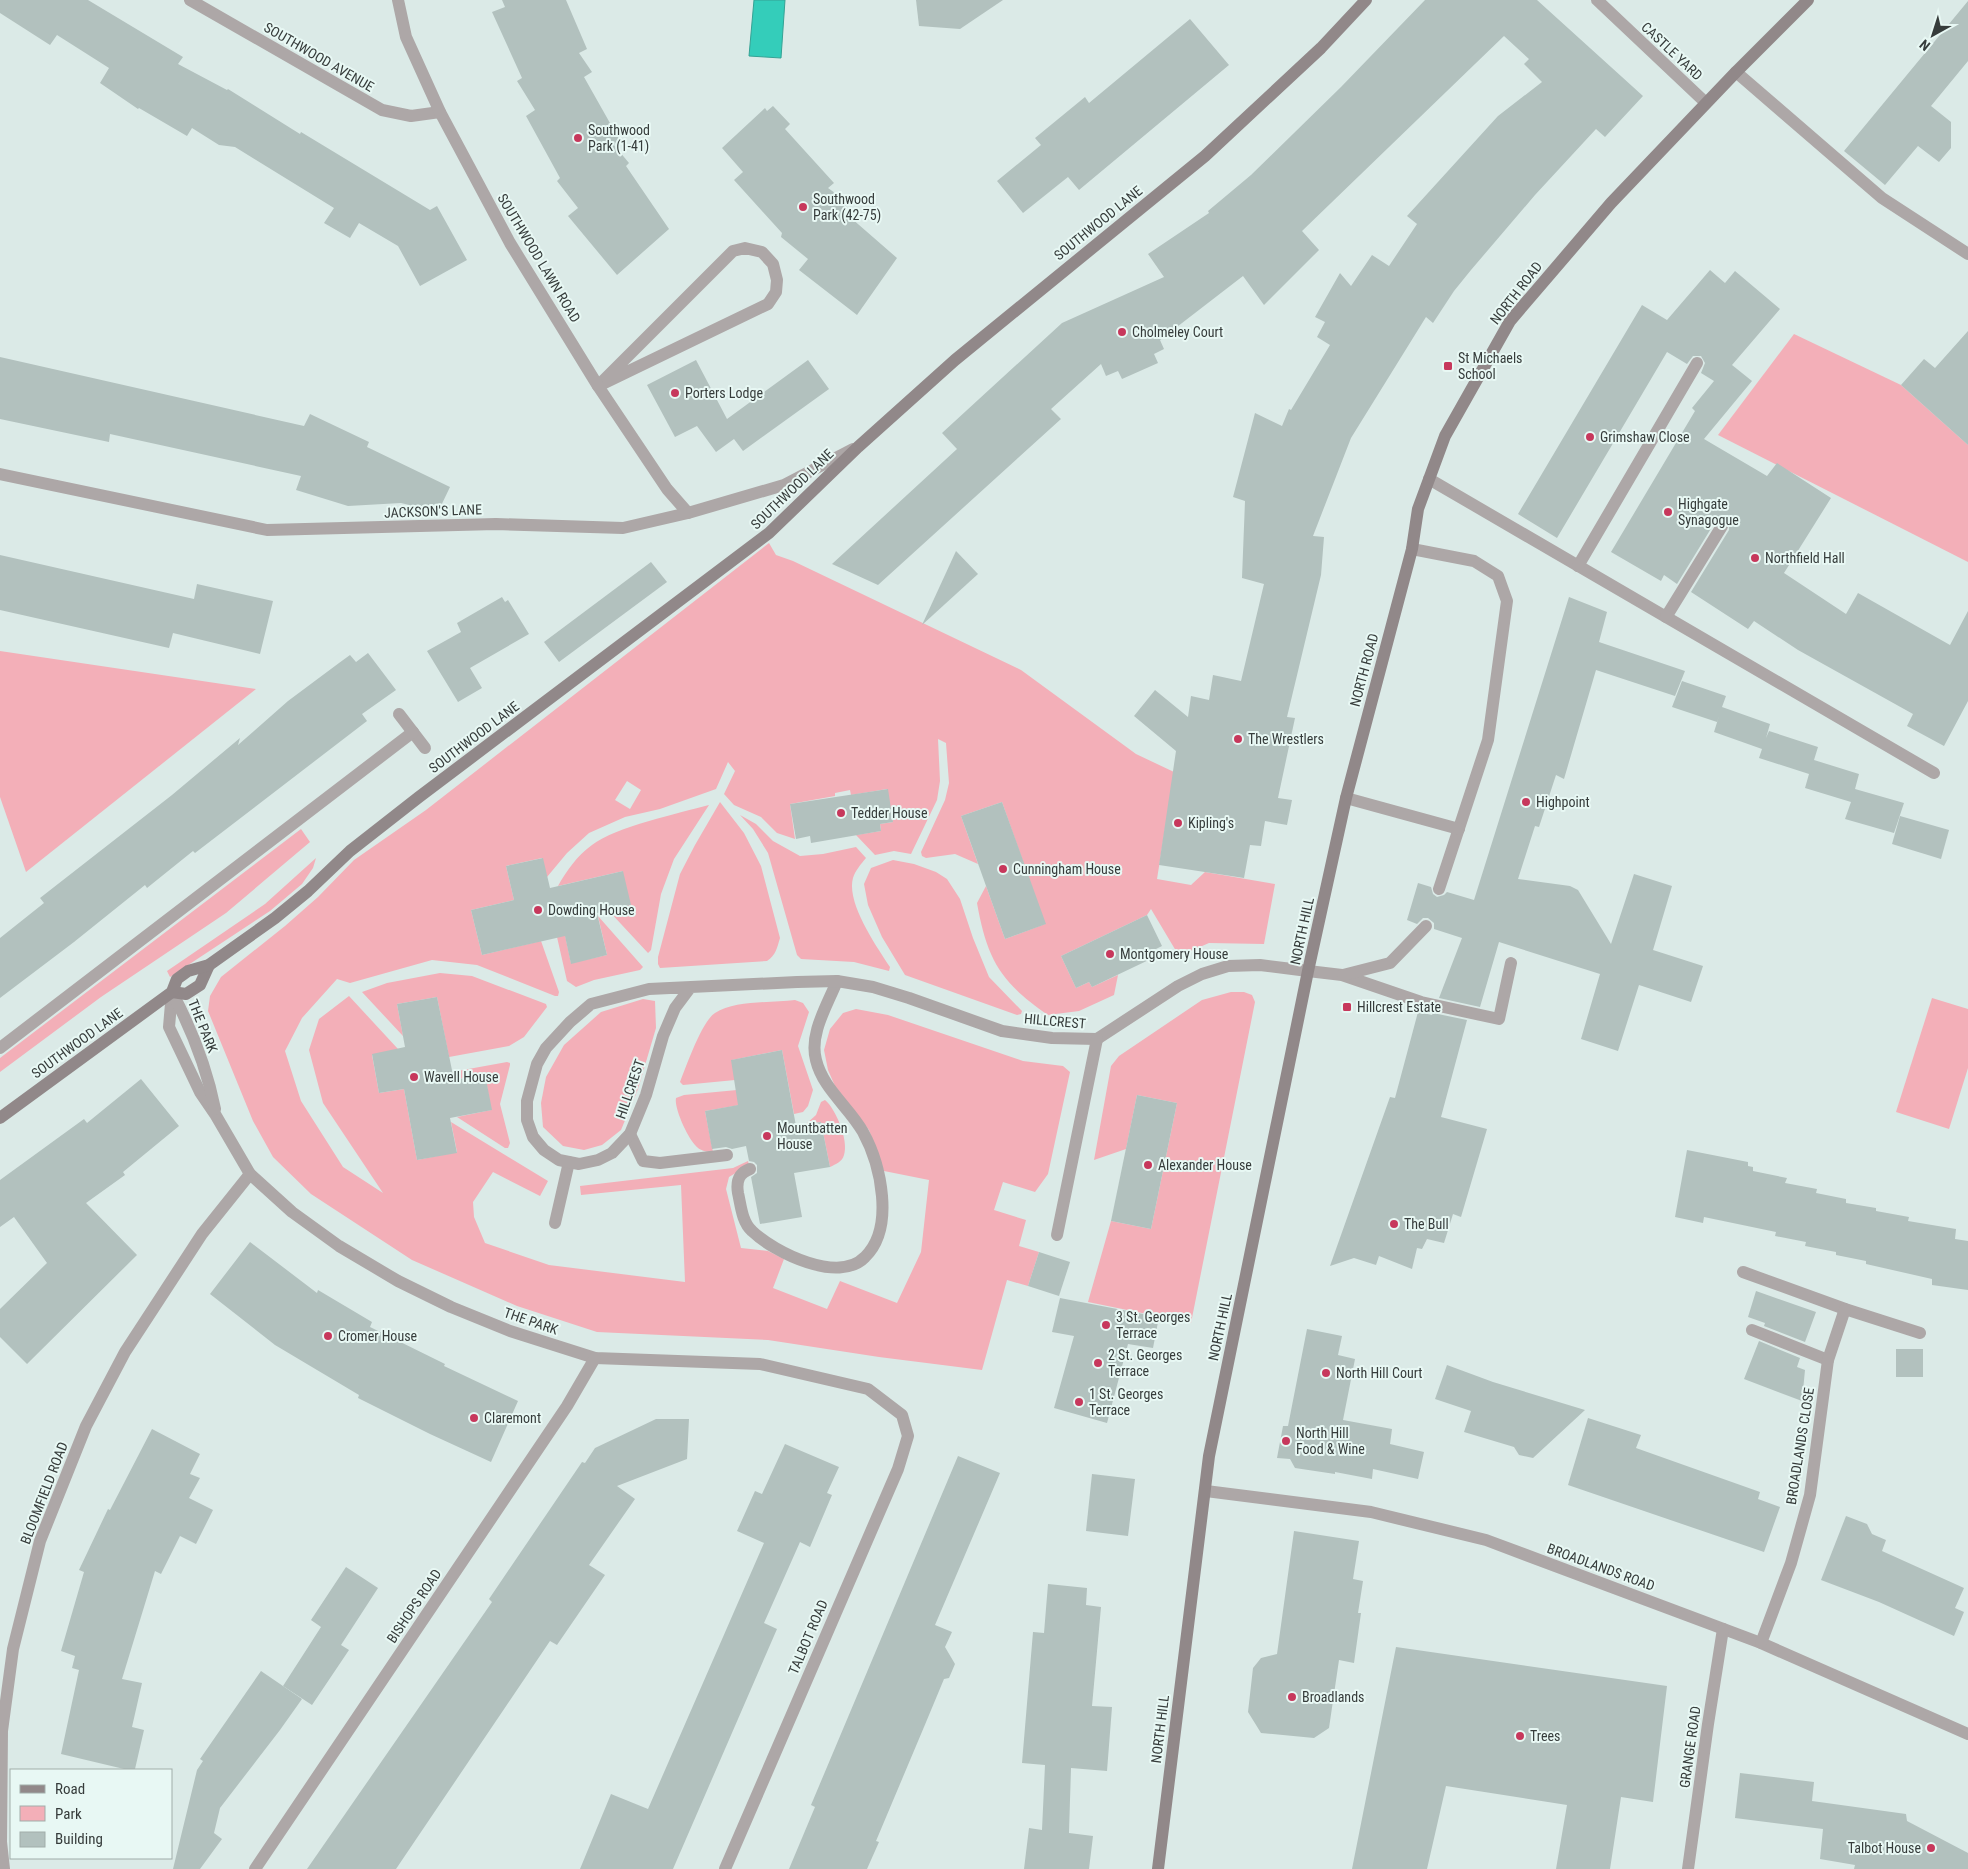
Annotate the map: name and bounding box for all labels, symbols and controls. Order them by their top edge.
north arrow [1908,10,1958,60]
street label: SOUTHWOOD AVENUE [261,19,377,95]
street label: CASTLE YARD [1638,19,1706,83]
text: N [1916,36,1933,54]
place label: Southwood Park (1-41) [588,122,650,155]
marker: Southwood Park (1-41) [572,132,584,144]
street label: SOUTHWOOD LANE [1051,183,1145,263]
street label: SOUTHWOOD LAWN ROAD [494,191,584,325]
place label: Southwood Park (42-75) [813,191,881,224]
marker: Southwood Park (42-75) [797,201,809,213]
street label: NORTH ROAD [1487,259,1545,327]
place label: Cholmeley Court [1132,324,1223,340]
marker: Cholmeley Court [1116,326,1128,338]
place label: St Michaels School [1458,350,1523,382]
marker: St Michaels School [1442,360,1454,372]
place label: Porters Lodge [685,385,763,401]
marker: Porters Lodge [669,387,681,399]
place label: Grimshaw Close [1600,429,1690,445]
marker: Grimshaw Close [1584,431,1596,443]
street label: SOUTHWOOD LANE [747,445,837,533]
place label: Highgate Synagogue [1678,496,1739,528]
street label: JACKSON'S LANE [384,501,482,521]
marker: Highgate Synagogue [1662,506,1674,518]
place label: Northfield Hall [1765,550,1845,566]
marker: Northfield Hall [1749,552,1761,564]
street label: NORTH ROAD [1347,632,1381,708]
street label: SOUTHWOOD LANE [426,698,522,776]
place label: The Wrestlers [1248,731,1324,747]
marker: The Wrestlers [1232,733,1244,745]
place label: Highpoint [1536,794,1590,810]
marker: Highpoint [1520,796,1532,808]
place label: Tedder House [851,805,928,821]
marker: Tedder House [835,807,847,819]
place label: Kipling's [1188,815,1234,831]
marker: Kipling's [1172,817,1184,829]
place label: Cunningham House [1013,861,1121,877]
marker: Cunningham House [997,863,1009,875]
street label: NORTH HILL [1287,895,1317,966]
place label: Dowding House [548,902,635,918]
marker: Dowding House [532,904,544,916]
place label: Montgomery House [1120,946,1229,962]
marker: Montgomery House [1104,948,1116,960]
street label: THE PARK [185,997,221,1055]
place label: Hillcrest Estate [1357,999,1442,1015]
marker: Hillcrest Estate [1341,1001,1353,1013]
street label: SOUTHWOOD LANE [28,1005,126,1081]
street label: HILLCREST [1023,1010,1087,1032]
street label: HILLCREST [612,1057,648,1121]
place label: Wavell House [424,1069,499,1085]
marker: Wavell House [408,1071,420,1083]
place label: Mountbatten House [777,1120,848,1152]
marker: Mountbatten House [761,1130,773,1142]
place label: Alexander House [1158,1157,1252,1173]
marker: Alexander House [1142,1159,1154,1171]
place label: The Bull [1404,1216,1449,1232]
marker: The Bull [1388,1218,1400,1230]
street label: NORTH HILL [1205,1291,1235,1362]
street label: THE PARK [502,1304,560,1338]
place label: 3 St. Georges Terrace [1116,1309,1190,1341]
marker: 3 St. Georges Terrace [1100,1319,1112,1331]
place label: Cromer House [338,1328,418,1344]
marker: Cromer House [322,1330,334,1342]
place label: 2 St. Georges Terrace [1108,1347,1182,1379]
marker: 2 St. Georges Terrace [1092,1357,1104,1369]
place label: North Hill Court [1336,1365,1422,1381]
marker: North Hill Court [1320,1367,1332,1379]
place label: 1 St. Georges Terrace [1089,1386,1163,1418]
street label: BROADLANDS CLOSE [1783,1386,1817,1506]
marker: 1 St. Georges Terrace [1073,1396,1085,1408]
place label: Claremont [484,1410,541,1426]
marker: Claremont [468,1412,480,1424]
place label: North Hill Food & Wine [1296,1425,1365,1457]
marker: North Hill Food & Wine [1280,1435,1292,1447]
street label: BLOOMFIELD ROAD [17,1440,71,1546]
street label: BROADLANDS ROAD [1545,1540,1657,1594]
street label: BISHOPS ROAD [383,1566,445,1646]
street label: TALBOT ROAD [785,1597,831,1677]
place label: Broadlands [1302,1689,1364,1705]
marker: Broadlands [1286,1691,1298,1703]
street label: NORTH HILL [1148,1694,1172,1764]
street label: GRANGE ROAD [1676,1705,1704,1789]
place label: Trees [1530,1728,1560,1744]
marker: Trees [1514,1730,1526,1742]
legend [10,1769,172,1859]
text: Road [55,1780,85,1798]
text: Park [55,1805,82,1823]
text: Building [55,1830,103,1848]
place label: Talbot House [1848,1840,1921,1856]
marker: Talbot House [1925,1842,1937,1854]

